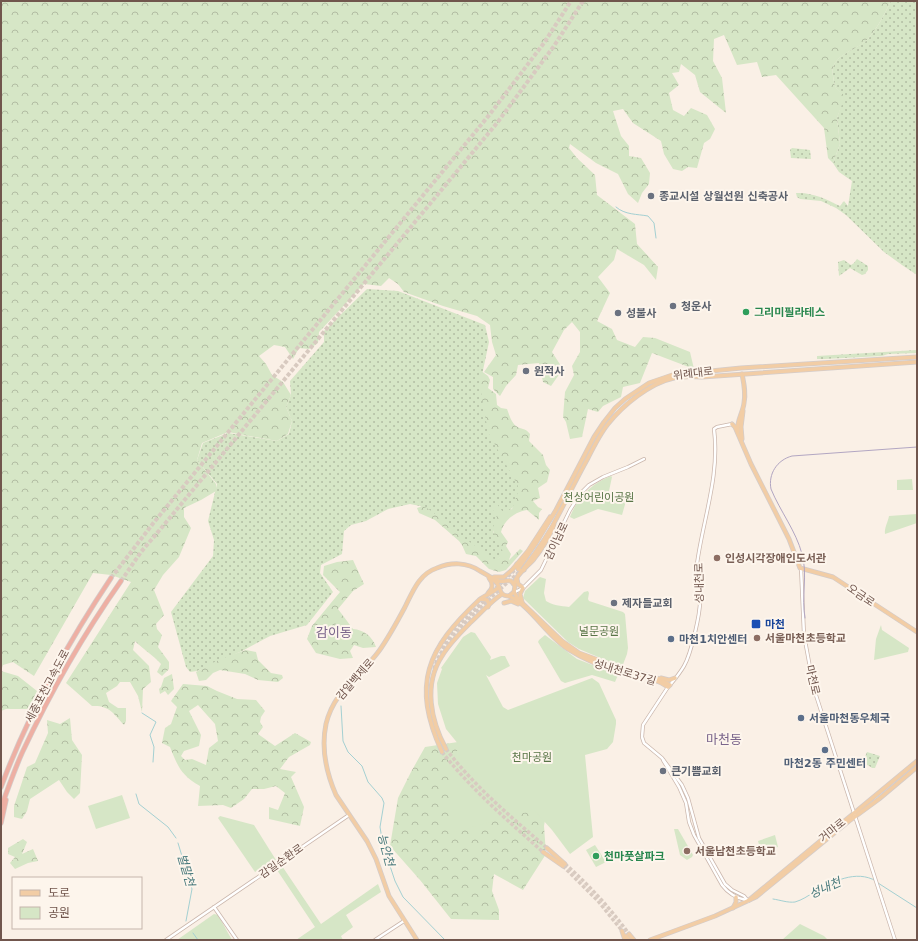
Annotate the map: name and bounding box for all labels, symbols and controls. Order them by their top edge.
place label: 종교시설 상월선원 신축공사 [659,190,788,203]
marker: 종교시설 상월선원 신축공사 [646,191,656,201]
place label: 청운사 [681,300,711,313]
marker: 청운사 [668,301,678,311]
place label: 그리미필라테스 [754,306,825,319]
place label: 성불사 [626,307,656,320]
marker: 그리미필라테스 [741,307,751,317]
marker: 성불사 [613,308,623,318]
place label: 원적사 [534,365,564,378]
street label: 위례대로 [672,365,714,382]
marker: 원적사 [521,366,531,376]
park label: 천상어린이공원 [564,491,634,504]
street label: 감이남로 [542,520,571,562]
place label: 인성시각장애인도서관 [725,552,826,565]
marker: 인성시각장애인도서관 [712,553,722,563]
street label: 성내천로 [693,563,706,603]
street label: 오금로 [844,582,877,609]
place label: 제자들교회 [622,597,673,610]
marker: 제자들교회 [609,598,619,608]
marker: 마천 [750,618,762,630]
place label: 마천 [765,618,785,631]
district label: 감이동 [316,625,352,640]
park label: 널문공원 [579,625,619,638]
place label: 서울마천초등학교 [765,632,846,645]
place label: 마천1치안센터 [679,633,747,646]
marker: 서울마천초등학교 [752,633,762,643]
marker: 마천1치안센터 [666,634,676,644]
street label: 세종포천고속도로 [23,647,72,725]
street label: 감일백제로 [334,656,377,703]
street label: 성내천로37길 [592,657,658,688]
street label: 마천로 [803,664,822,696]
place label: 서울마천동우체국 [809,712,890,725]
marker: 서울마천동우체국 [796,713,806,723]
district label: 마천동 [706,732,742,747]
marker: 마천2동 주민센터 [820,745,830,755]
park label: 천마공원 [512,751,552,764]
place label: 마천2동 주민센터 [784,757,866,770]
place label: 큰기쁨교회 [671,765,722,778]
marker: 큰기쁨교회 [658,766,668,776]
street label: 거마로 [816,816,848,845]
water label: 능안천 [375,832,398,870]
street label: 감일순환로 [257,842,306,881]
place label: 서울남천초등학교 [695,845,776,858]
marker: 서울남천초등학교 [682,846,692,856]
place label: 천마풋살파크 [604,850,665,863]
marker: 천마풋살파크 [591,851,601,861]
water label: 벌말천 [175,852,198,890]
water label: 성내천 [807,874,845,901]
legend [12,877,142,929]
text: 도로 [48,886,70,900]
text: 공원 [48,906,70,920]

